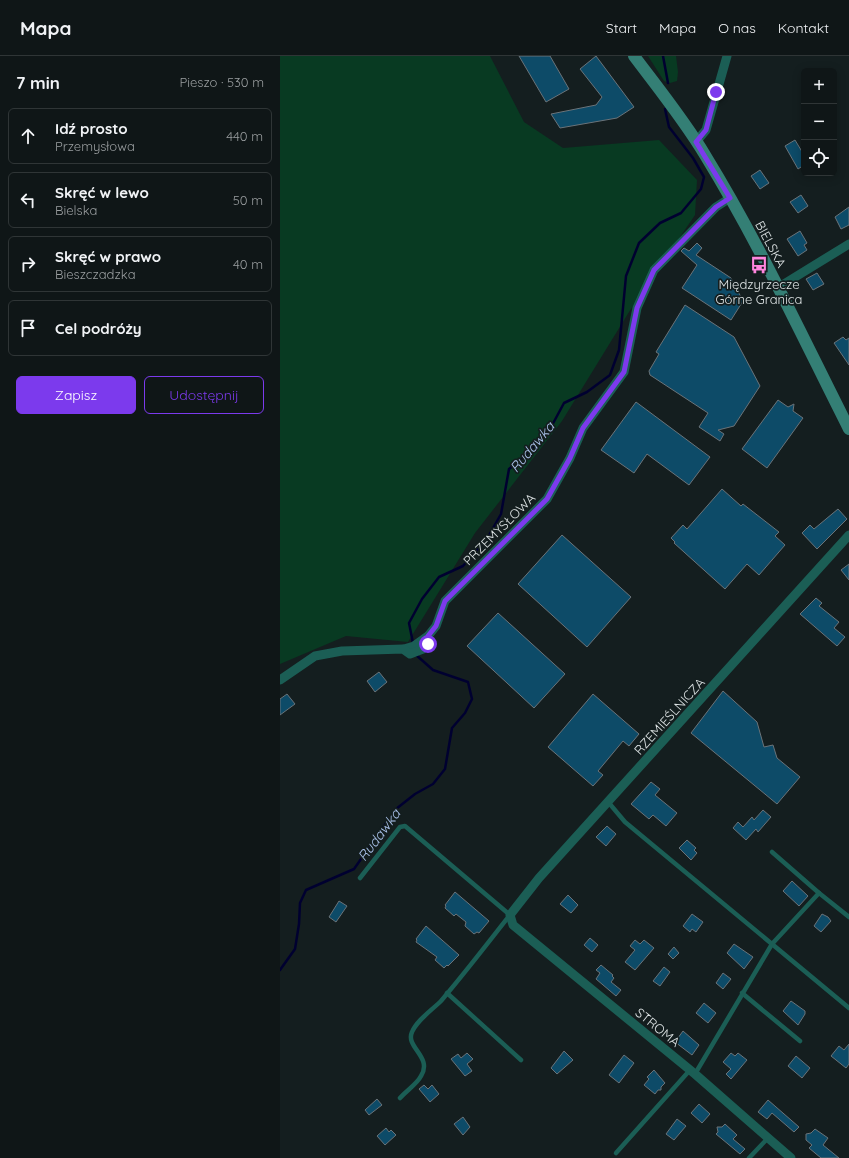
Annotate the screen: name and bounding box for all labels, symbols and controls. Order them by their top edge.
text: Mapa [20,16,71,40]
text: Start [606,19,637,37]
text: Mapa [659,19,696,37]
text: O nas [718,19,756,37]
text: Kontakt [778,19,829,37]
map controls [801,68,837,176]
button: + [801,68,837,104]
text: 7 min [16,72,60,93]
text: Pieszo · 530 m [179,74,264,90]
route end [707,83,725,101]
button: − [801,104,837,140]
text: Idź prosto [55,119,128,138]
icon: ahead [17,125,39,147]
text: 440 m [226,128,263,144]
text: Przemysłowa [55,138,135,154]
button: locate [801,140,837,176]
text: Skręć w lewo [55,183,149,202]
icon: left [17,189,39,211]
text: 50 m [233,192,263,208]
text: Bielska [55,202,97,218]
street label: BIELSKA [752,218,790,271]
text: Skręć w prawo [55,247,161,266]
icon: right [17,253,39,275]
bus stop icon: Międzyrzecze Górne Granica [749,255,769,275]
text: 40 m [233,256,263,272]
text: Bieszczadzka [55,266,136,282]
place label: Międzyrzecze Górne Granica [716,276,802,307]
icon: arrive [17,317,39,339]
text: Cel podróży [55,319,142,338]
button: Zapisz [16,376,136,414]
button: Udostępnij [144,376,264,414]
water label: Rudawka [506,417,559,476]
street label: PRZEMYSŁOWA [460,489,539,568]
route start [419,635,437,653]
street label: RZEMIEŚLNICZA [630,674,708,758]
water label: Rudawka [354,804,405,865]
street label: STROMA [632,1004,684,1050]

